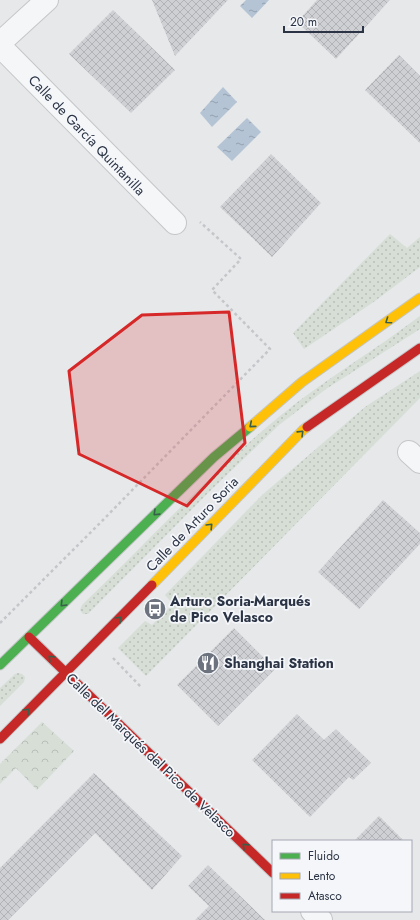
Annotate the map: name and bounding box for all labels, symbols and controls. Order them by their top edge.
scale bar [284,8,363,34]
text: 20 m [290,13,317,31]
street label: Calle de García Quintanilla [24,70,150,200]
one-way arrow [386,316,393,323]
one-way arrow [249,420,256,427]
one-way arrow [296,430,304,438]
street label: Calle de Arturo Soria [141,472,243,576]
one-way arrow [153,508,161,516]
one-way arrow [205,523,213,531]
place label: Arturo Soria-Marqués de Pico Velasco [169,591,311,627]
bus stop icon: Arturo Soria-Marqués de Pico Velasco [142,596,168,622]
one-way arrow [60,599,68,607]
one-way arrow [114,616,122,624]
restaurant icon: Shanghai Station [195,650,221,676]
place label: Shanghai Station [224,653,334,673]
one-way arrow [48,656,56,663]
street label: Calle del Marqués del Pico de Velasco [62,668,241,842]
one-way arrow [22,708,30,716]
legend [272,840,412,912]
one-way arrow [242,843,250,851]
text: Fluido [308,847,340,865]
text: Lento [308,867,336,885]
text: Atasco [308,887,342,905]

